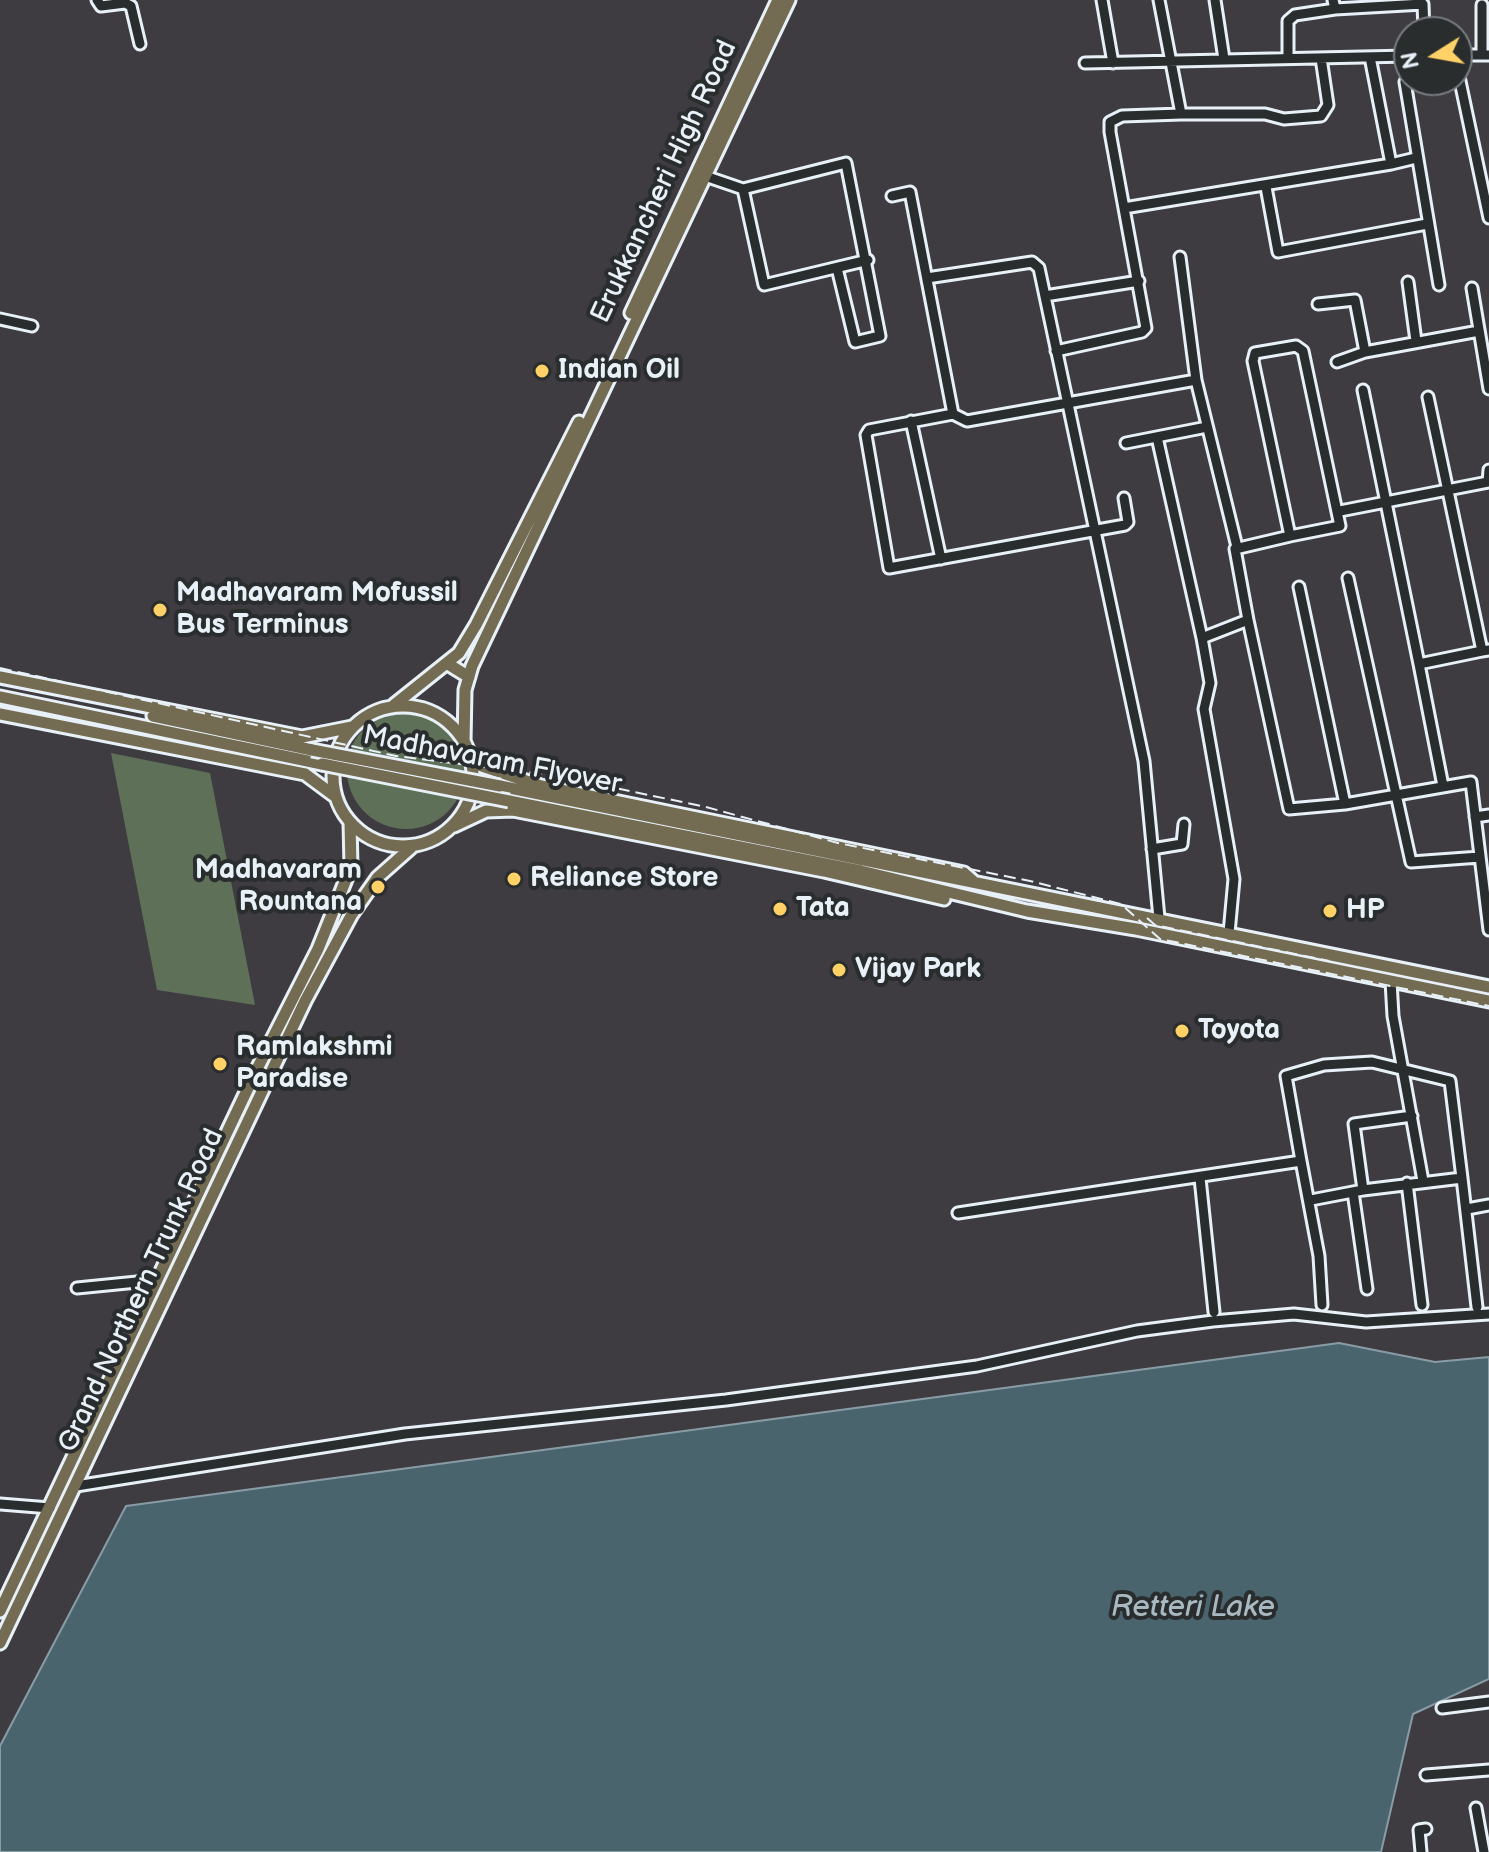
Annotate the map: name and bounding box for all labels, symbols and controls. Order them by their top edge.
north arrow [1393,16,1473,96]
street label: Erukkancheri High Road [585,35,745,329]
text: N [1396,50,1426,71]
place label: Indian Oil [558,354,680,388]
marker: Indian Oil [533,362,551,380]
place label: Madhavaram Mofussil Bus Terminus [176,577,458,643]
marker: Madhavaram Mofussil Bus Terminus [151,601,169,619]
street label: Madhavaram Flyover [360,719,624,803]
place label: Madhavaram Rountana [195,854,362,920]
place label: Reliance Store [530,862,718,896]
marker: Reliance Store [505,870,523,888]
marker: Madhavaram Rountana [369,878,387,896]
place label: Tata [796,892,850,926]
place label: HP [1346,894,1384,928]
marker: Tata [771,900,789,918]
marker: HP [1321,902,1339,920]
place label: Vijay Park [855,953,981,987]
marker: Vijay Park [830,961,848,979]
place label: Toyota [1198,1014,1280,1048]
marker: Toyota [1173,1022,1191,1040]
place label: Ramlakshmi Paradise [236,1031,393,1097]
marker: Ramlakshmi Paradise [211,1055,229,1073]
street label: Grand Northern Trunk Road [52,1124,232,1458]
water label: Retteri Lake [1111,1590,1275,1626]

